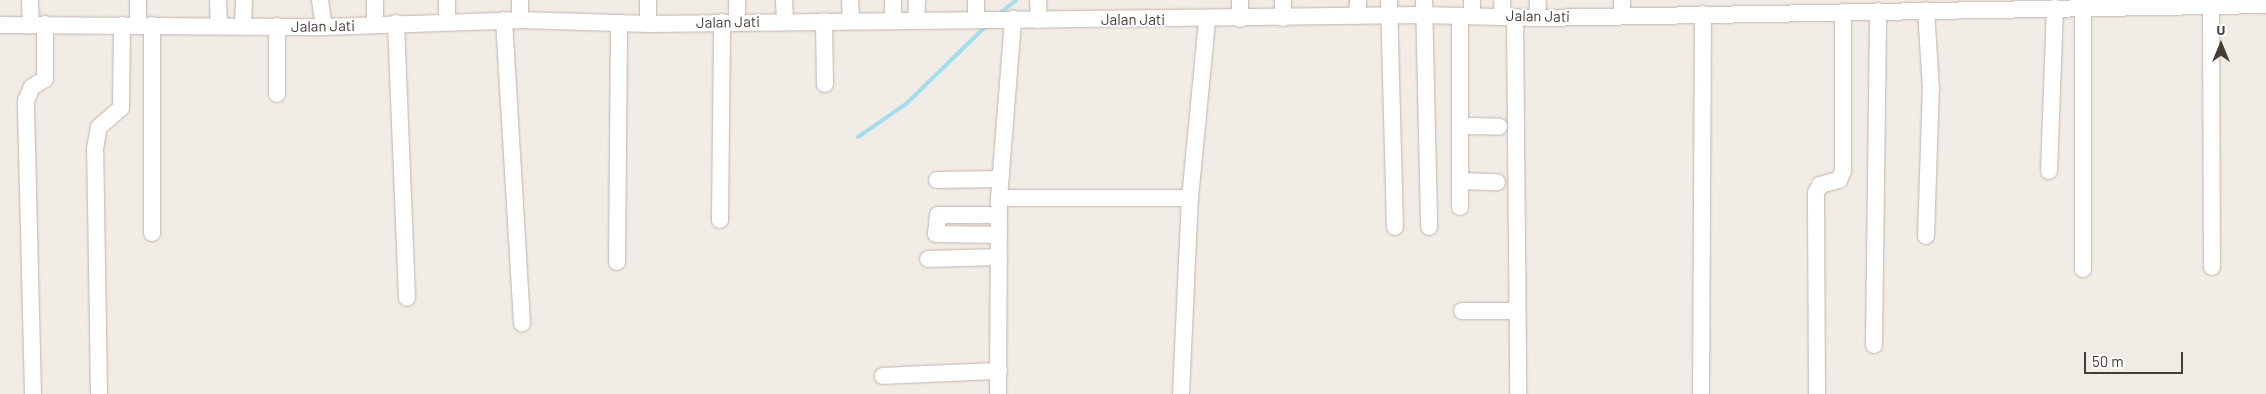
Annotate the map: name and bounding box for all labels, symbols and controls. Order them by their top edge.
street label: Jalan Jati [1506,6,1570,26]
street label: Jalan Jati [1101,11,1165,29]
street label: Jalan Jati [696,12,760,32]
street label: Jalan Jati [291,16,355,36]
north arrow [2196,20,2246,70]
text: U [2217,21,2225,38]
scale bar [2086,342,2185,374]
text: 50 m [2092,352,2124,370]

